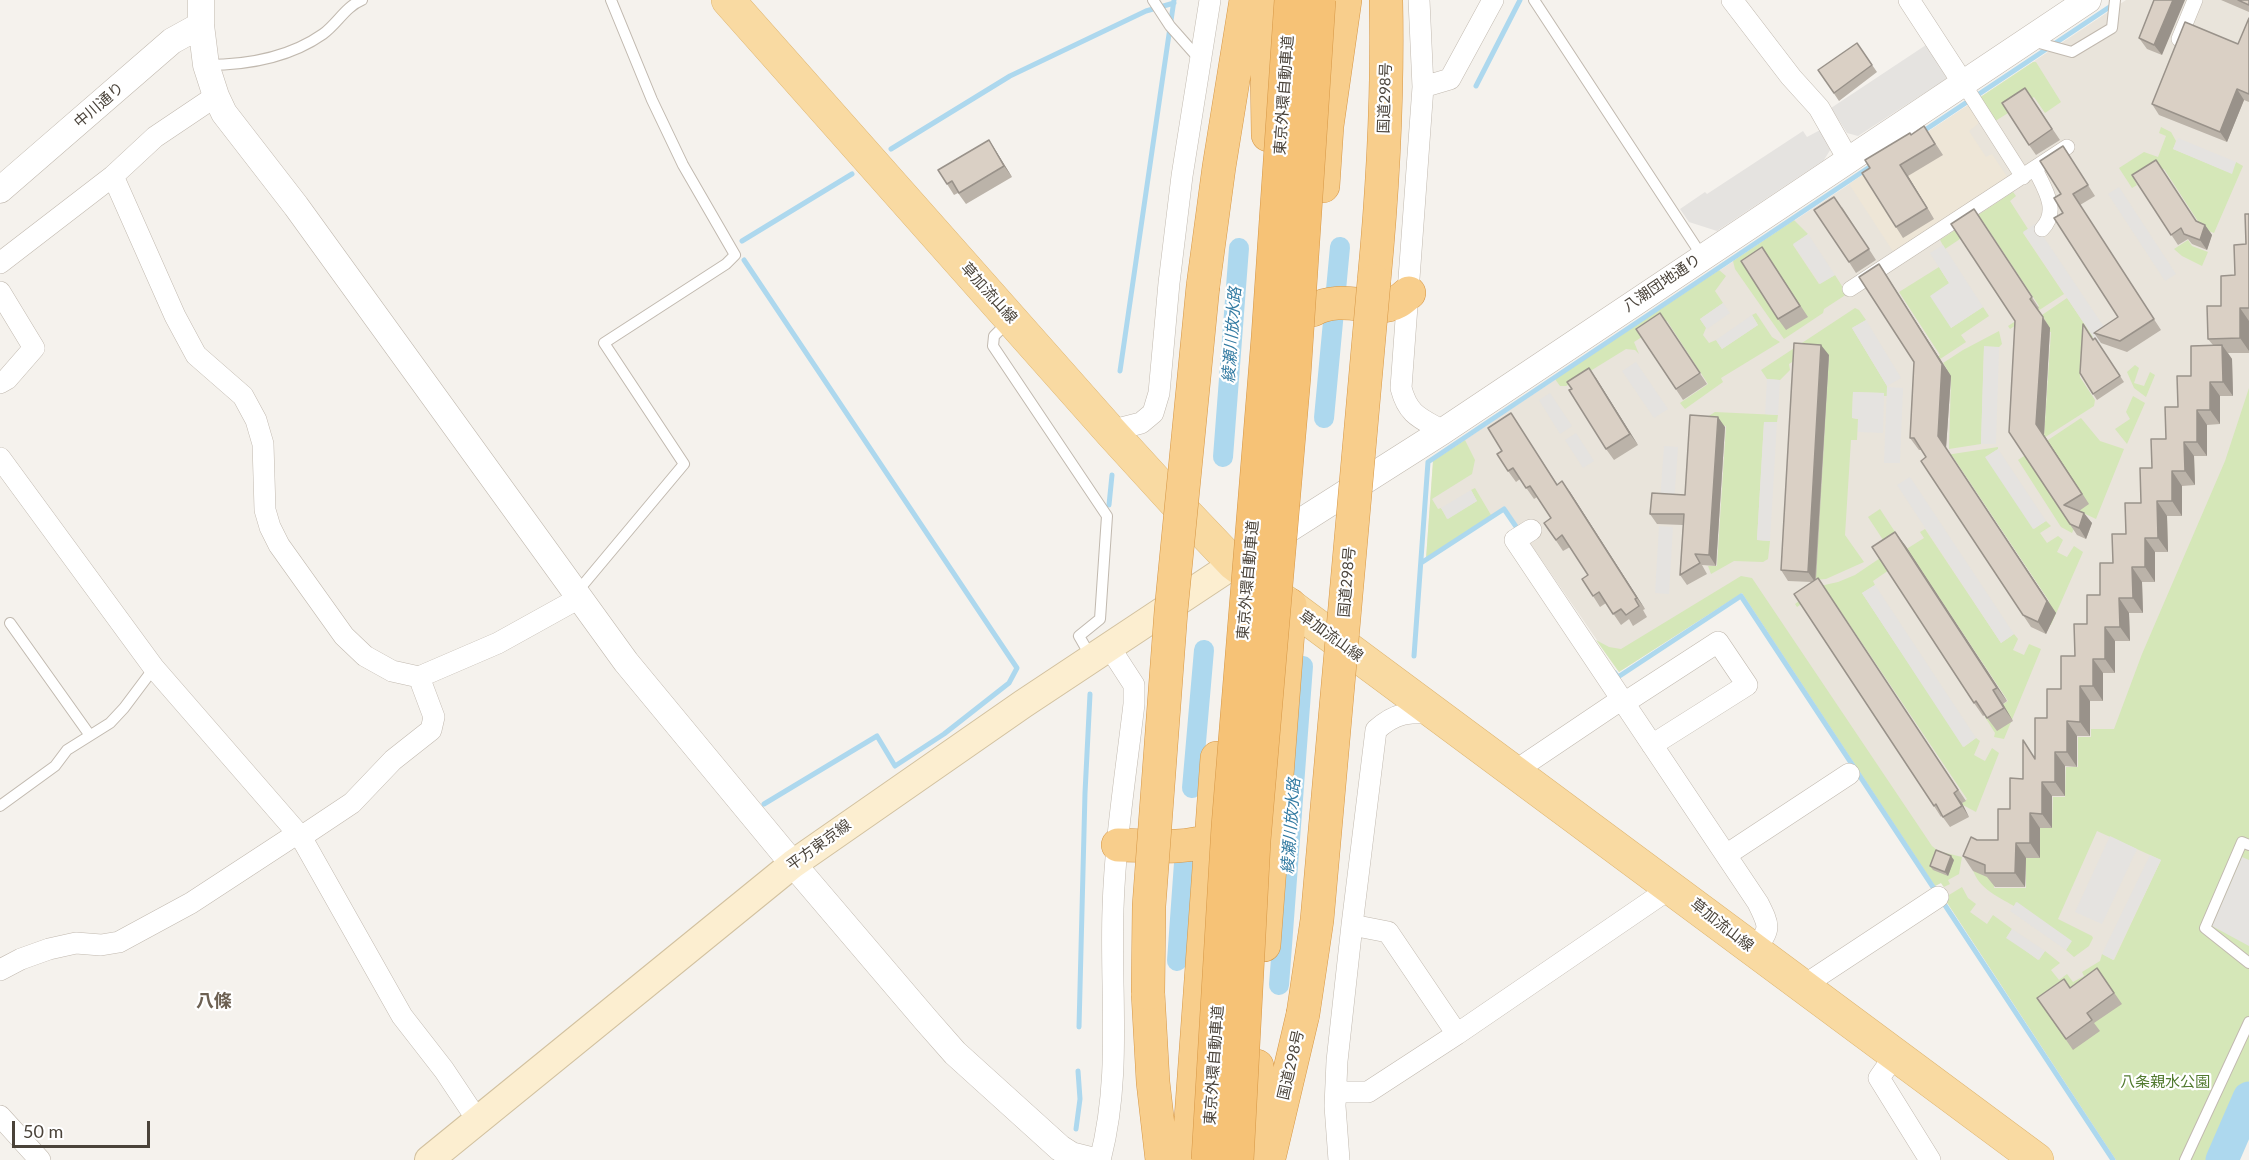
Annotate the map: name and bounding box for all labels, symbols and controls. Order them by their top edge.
street label: 東京外環自動車道 [1271,35,1297,155]
street label: 国道298号 [1375,62,1395,134]
street label: 中川通り [70,79,128,131]
street label: 八潮団地通り [1620,250,1704,316]
street label: 草加流山線 [957,259,1021,327]
water label: 綾瀬川放水路 [1219,286,1245,384]
street label: 東京外環自動車道 [1234,519,1262,641]
street label: 国道298号 [1335,546,1359,618]
street label: 草加流山線 [1295,607,1367,665]
water label: 綾瀬川放水路 [1278,777,1304,875]
street label: 平方東京線 [783,816,855,874]
street label: 草加流山線 [1687,895,1757,955]
district label: 八條 [196,990,232,1012]
street label: 東京外環自動車道 [1201,1005,1227,1125]
street label: 国道298号 [1274,1028,1308,1102]
park label: 八条親水公園 [2120,1073,2210,1091]
scale bar [15,1109,153,1147]
text: 50 m [23,1120,63,1142]

